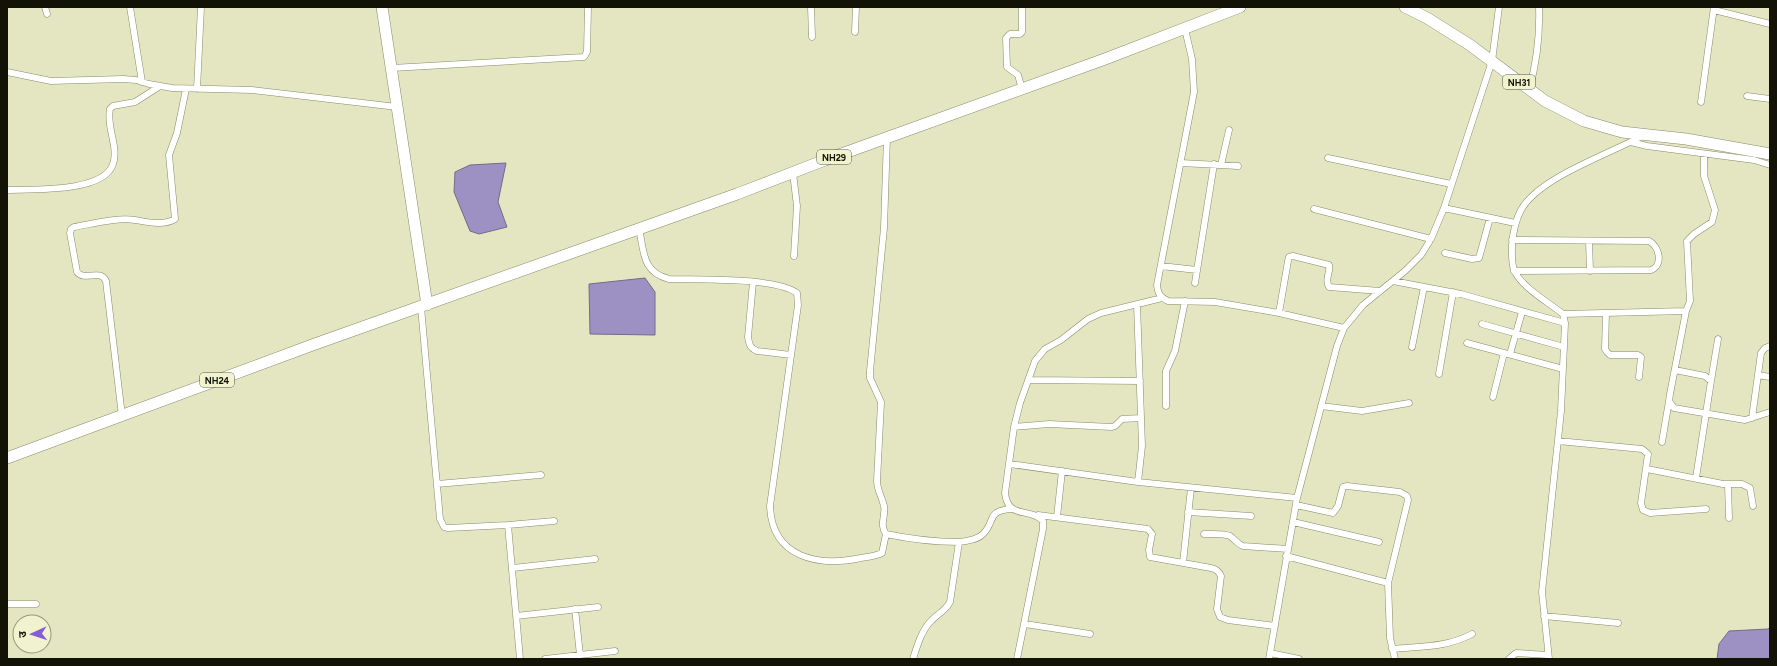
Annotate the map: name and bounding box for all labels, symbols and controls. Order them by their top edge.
road number: NH31 [1503,75,1535,89]
road number: NH29 [817,150,851,164]
road number: NH24 [200,373,234,387]
north arrow [12,614,52,654]
text: उ [16,630,29,638]

